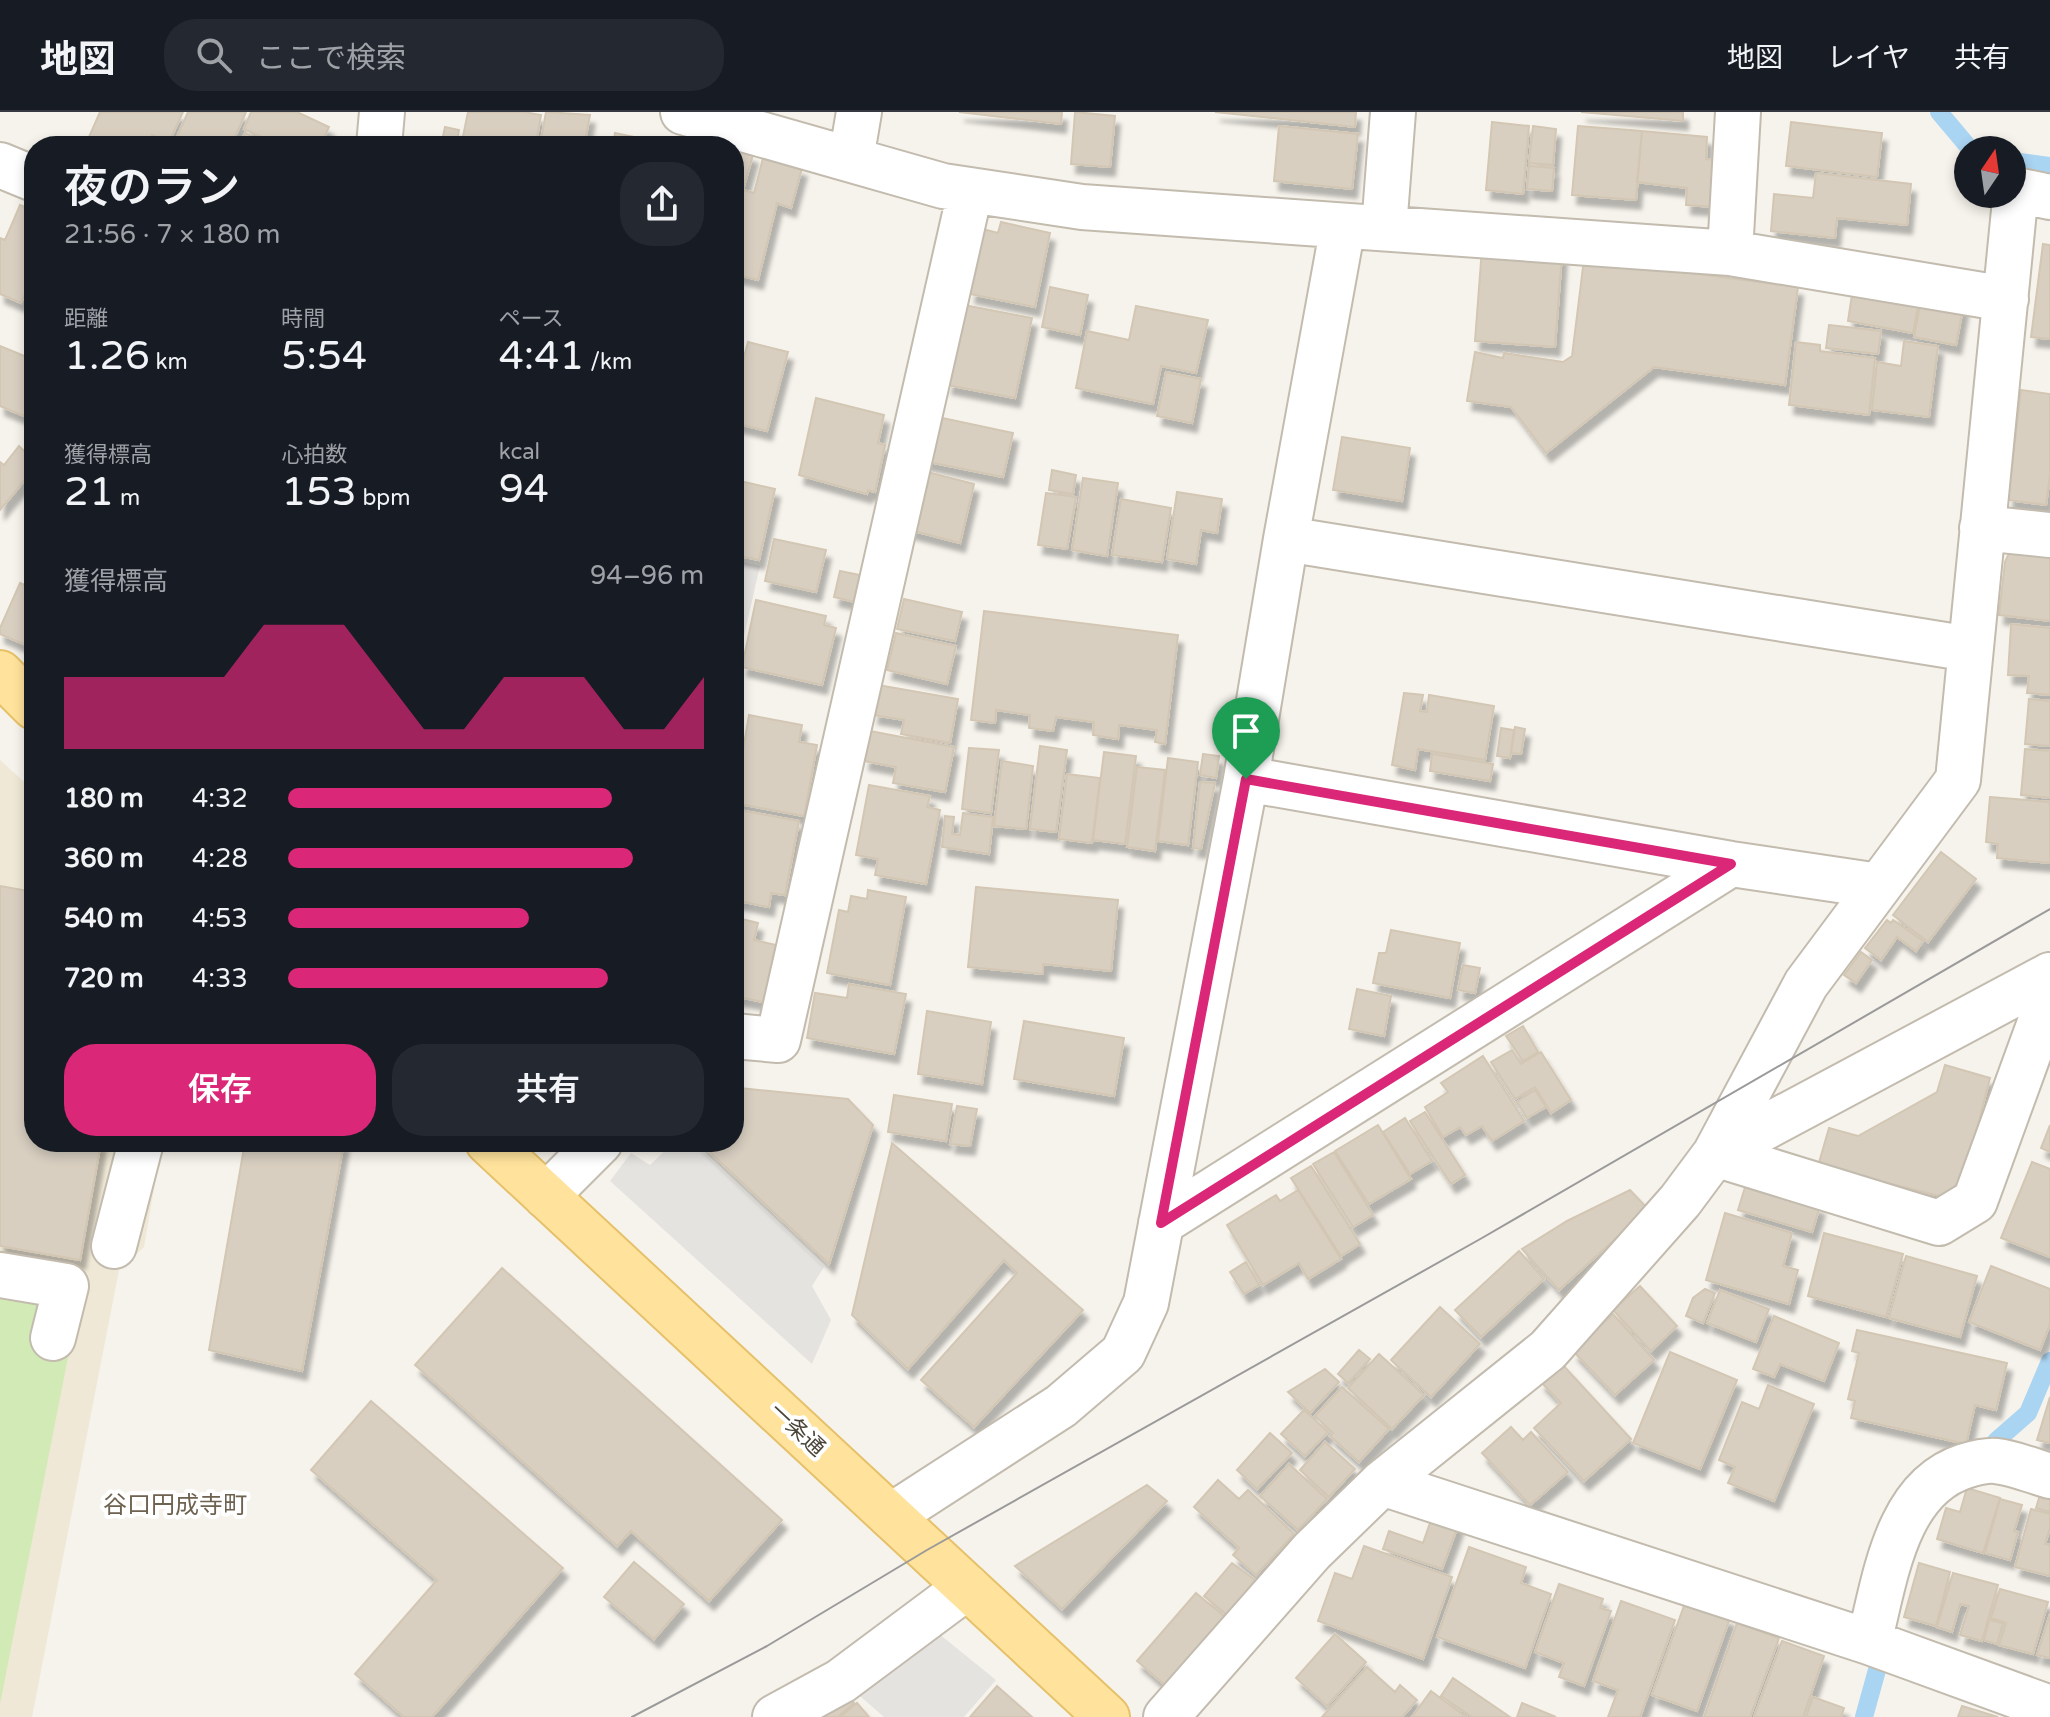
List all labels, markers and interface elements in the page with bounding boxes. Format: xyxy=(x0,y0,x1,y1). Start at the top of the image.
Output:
search box xyxy=(164,19,724,91)
icon: search xyxy=(192,33,236,77)
text: 地図 xyxy=(40,37,116,83)
text: ここで検索 xyxy=(256,40,406,77)
text: 地図 xyxy=(1727,41,1783,75)
text: レイヤ xyxy=(1827,41,1910,75)
text: 共有 xyxy=(1954,41,2010,75)
north arrow xyxy=(1954,136,2026,208)
map controls xyxy=(1954,136,2026,208)
text: 夜のラン xyxy=(64,162,240,215)
button: share xyxy=(620,162,704,246)
text: 21:56 · 7 × 180 m xyxy=(64,219,280,250)
text: 距離 xyxy=(64,306,108,332)
text: 時間 xyxy=(281,306,325,332)
text: ペース xyxy=(499,306,564,332)
text: 1.26 xyxy=(64,332,150,380)
text: 5:54 xyxy=(281,332,367,380)
text: 4:41 xyxy=(499,332,584,380)
text: km xyxy=(150,349,188,375)
text: /km xyxy=(584,349,632,375)
text: kcal xyxy=(499,439,540,465)
text: 獲得標高 xyxy=(64,442,152,468)
text: 心拍数 xyxy=(281,442,347,468)
text: 94 xyxy=(499,465,549,513)
text: 21 xyxy=(64,468,114,516)
text: 153 xyxy=(281,468,357,516)
text: m xyxy=(114,485,140,511)
text: bpm xyxy=(357,485,410,511)
text: 94–96 m xyxy=(590,560,704,591)
text: 獲得標高 xyxy=(64,566,168,597)
pin xyxy=(1212,697,1280,779)
icon: arrive xyxy=(1224,709,1268,753)
text: 180 m xyxy=(64,783,144,814)
text: 4:32 xyxy=(192,783,248,814)
text: 360 m xyxy=(64,843,144,874)
text: 4:28 xyxy=(192,843,248,874)
text: 540 m xyxy=(64,903,144,934)
text: 4:53 xyxy=(192,903,248,934)
text: 720 m xyxy=(64,963,144,994)
text: 4:33 xyxy=(192,963,248,994)
button: 保存 xyxy=(64,1044,376,1136)
button: 共有 xyxy=(392,1044,704,1136)
street label: 一条通 xyxy=(764,1398,830,1462)
district label: 谷口円成寺町 xyxy=(103,1491,247,1520)

